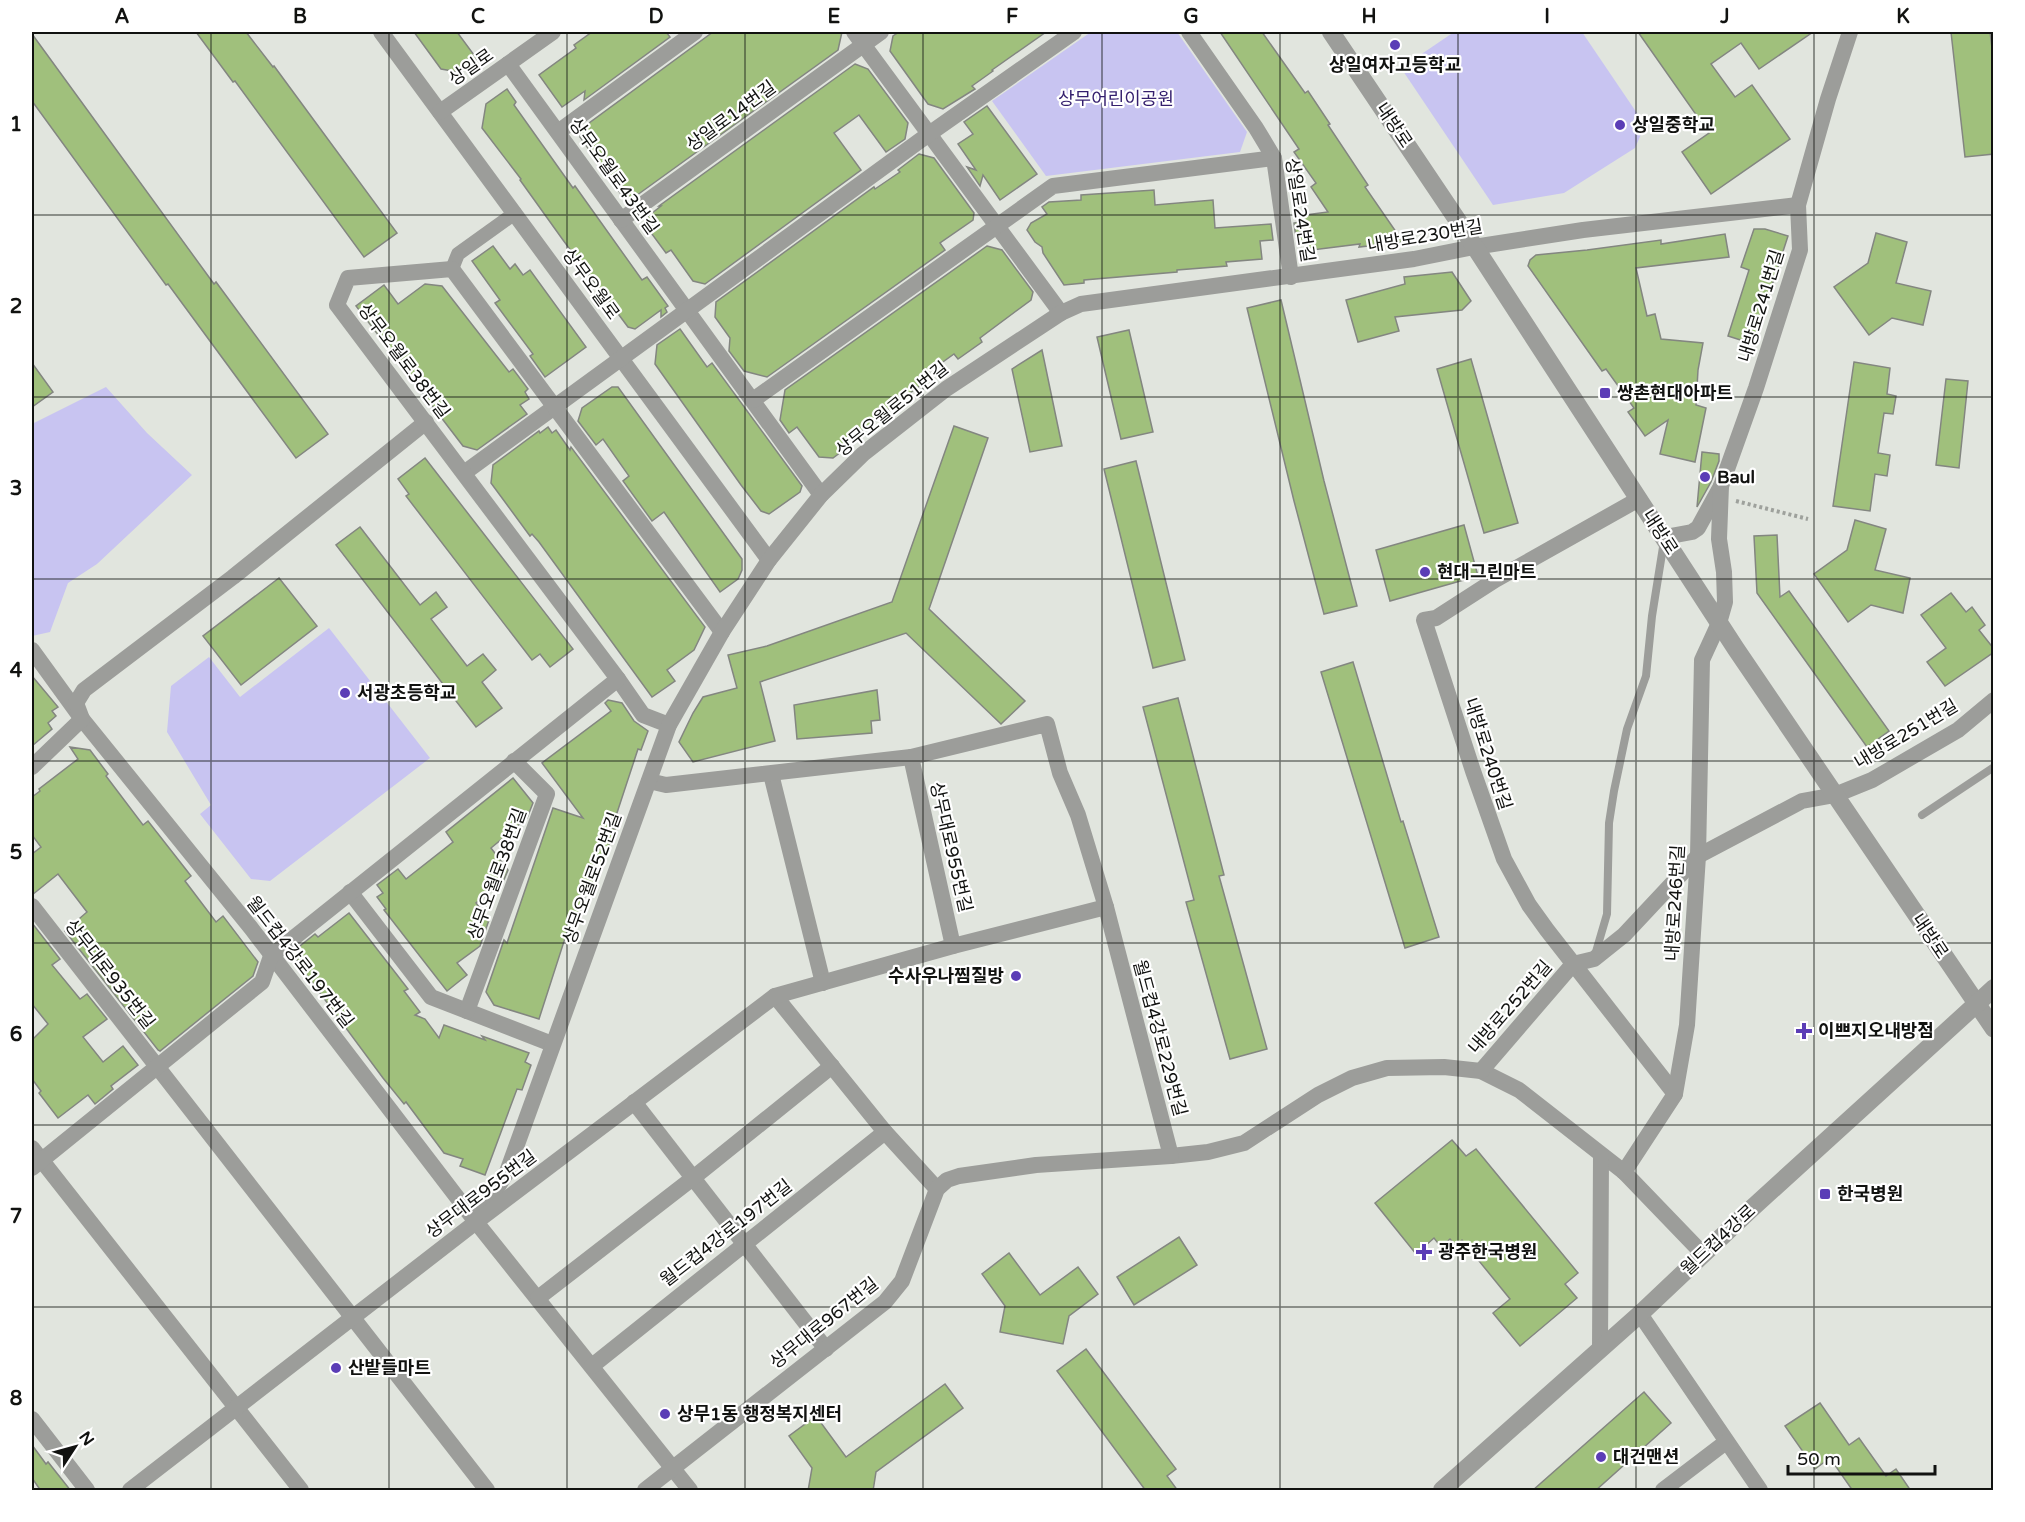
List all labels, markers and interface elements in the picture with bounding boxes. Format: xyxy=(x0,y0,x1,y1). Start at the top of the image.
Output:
text: A xyxy=(115,5,130,29)
text: B xyxy=(293,5,307,29)
text: C xyxy=(471,5,485,29)
text: D xyxy=(648,5,664,29)
text: E xyxy=(828,5,841,29)
text: F xyxy=(1006,5,1018,29)
text: G xyxy=(1183,5,1199,29)
text: H xyxy=(1361,5,1377,29)
text: I xyxy=(1544,5,1550,29)
text: J xyxy=(1719,5,1730,29)
text: K xyxy=(1896,5,1910,29)
marker: 상일여자고등학교 xyxy=(1388,38,1402,52)
street label: 상일로 xyxy=(444,44,498,90)
place label: 상일여자고등학교 xyxy=(1329,54,1461,76)
street label: 상일로14번길 xyxy=(682,76,780,156)
park label: 상무어린이공원 xyxy=(1058,88,1174,110)
street label: 내방로 xyxy=(1371,98,1417,152)
text: 1 xyxy=(10,113,22,137)
street label: 상무오월로43번길 xyxy=(564,113,664,239)
place label: 상일중학교 xyxy=(1632,114,1715,136)
marker: 상일중학교 xyxy=(1613,118,1627,132)
street label: 상일로24번길 xyxy=(1281,156,1319,264)
street label: 내방로230번길 xyxy=(1366,215,1484,257)
street label: 상무오월로 xyxy=(558,244,624,324)
street label: 내방로241번길 xyxy=(1733,247,1789,365)
text: 2 xyxy=(10,295,22,319)
street label: 상무오월로38번길 xyxy=(354,299,454,423)
street label: 상무오월로51번길 xyxy=(831,357,953,461)
place label: 쌍촌현대아파트 xyxy=(1617,382,1733,404)
marker: 쌍촌현대아파트 xyxy=(1598,386,1612,400)
place label: Baul xyxy=(1717,466,1755,488)
marker: Baul xyxy=(1698,470,1712,484)
text: 3 xyxy=(10,477,22,501)
street label: 내방로 xyxy=(1637,505,1683,559)
place label: 현대그린마트 xyxy=(1437,561,1536,583)
marker: 현대그린마트 xyxy=(1418,565,1432,579)
text: 4 xyxy=(10,659,23,683)
place label: 서광초등학교 xyxy=(357,682,456,704)
marker: 서광초등학교 xyxy=(338,686,352,700)
street label: 내방로240번길 xyxy=(1460,695,1516,813)
street label: 내방로251번길 xyxy=(1850,695,1962,773)
street label: 상무대로955번길 xyxy=(925,780,977,914)
street label: 상무오월로38번길 xyxy=(463,805,531,943)
street label: 상무오월로52번길 xyxy=(558,809,626,947)
text: 5 xyxy=(10,841,22,865)
street label: 내방로246번길 xyxy=(1661,844,1689,962)
street label: 월드컵4강로197번길 xyxy=(242,892,358,1032)
street label: 내방로 xyxy=(1907,909,1953,963)
street label: 상무대로935번길 xyxy=(60,915,160,1033)
street label: 내방로252번길 xyxy=(1463,956,1557,1058)
street label: 월드컵4강로229번길 xyxy=(1129,957,1191,1119)
place label: 수사우나찜질방 xyxy=(888,965,1004,987)
marker: 수사우나찜질방 xyxy=(1009,969,1023,983)
place label: 이쁘지오내방점 xyxy=(1818,1020,1934,1042)
marker: 이쁘지오내방점 xyxy=(1795,1022,1813,1040)
text: 6 xyxy=(10,1023,22,1047)
street label: 상무대로955번길 xyxy=(421,1145,541,1243)
street label: 월드컵4강로197번길 xyxy=(656,1175,796,1291)
place label: 한국병원 xyxy=(1837,1183,1903,1205)
marker: 한국병원 xyxy=(1818,1187,1832,1201)
street label: 월드컵4강로 xyxy=(1676,1200,1760,1280)
text: 7 xyxy=(10,1205,22,1229)
place label: 광주한국병원 xyxy=(1438,1241,1537,1263)
marker: 광주한국병원 xyxy=(1415,1243,1433,1261)
street label: 상무대로967번길 xyxy=(765,1273,883,1373)
place label: 산밭들마트 xyxy=(348,1357,431,1379)
marker: 산밭들마트 xyxy=(329,1361,343,1375)
text: 8 xyxy=(10,1387,22,1411)
place label: 상무1동 행정복지센터 xyxy=(677,1403,842,1425)
marker: 상무1동 행정복지센터 xyxy=(658,1407,672,1421)
north arrow xyxy=(45,1417,105,1477)
text: N xyxy=(74,1428,98,1450)
scale bar xyxy=(1788,1438,1935,1476)
place label: 대건맨션 xyxy=(1613,1446,1679,1468)
text: 50 m xyxy=(1797,1448,1841,1470)
marker: 대건맨션 xyxy=(1594,1450,1608,1464)

